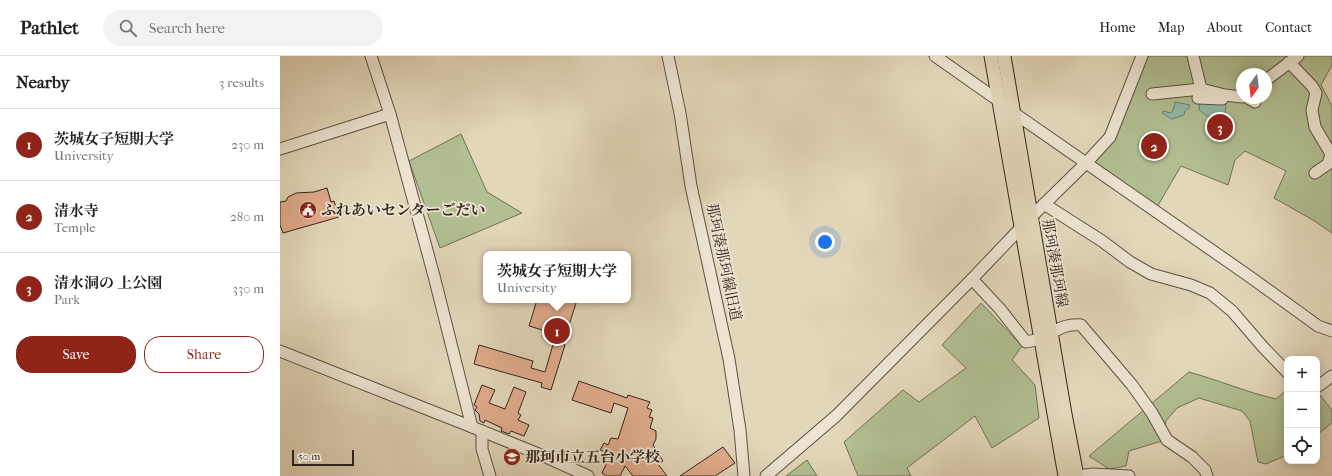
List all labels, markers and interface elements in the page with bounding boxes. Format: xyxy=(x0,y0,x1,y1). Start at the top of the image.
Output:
search box xyxy=(103,10,383,46)
text: Pathlet xyxy=(20,17,79,39)
icon: search xyxy=(117,17,139,39)
text: Search here xyxy=(149,19,225,37)
text: Home xyxy=(1099,19,1136,36)
text: Map xyxy=(1158,19,1185,36)
text: About xyxy=(1207,19,1243,36)
text: Contact xyxy=(1265,19,1312,36)
north arrow xyxy=(1236,68,1272,104)
text: Nearby xyxy=(16,72,70,92)
text: 3 results xyxy=(219,75,264,90)
pin: 3 xyxy=(1207,112,1233,142)
text: 茨城女子短期大学 xyxy=(54,130,174,148)
pin: 2 xyxy=(1141,131,1167,161)
text: 1 xyxy=(27,137,31,152)
text: 230 m xyxy=(231,137,264,152)
text: University xyxy=(54,148,114,163)
public building icon: ふれあいセンターごだい xyxy=(298,200,318,220)
place label: ふれあいセンターごだい xyxy=(321,201,485,219)
street label: 那珂湊那珂線旧道 xyxy=(703,201,745,323)
text: 清水寺 xyxy=(54,202,99,220)
text: 2 xyxy=(26,209,32,224)
text: 280 m xyxy=(230,209,264,224)
street label: 那珂湊那珂線 xyxy=(1038,217,1072,309)
text: Temple xyxy=(54,220,96,235)
your location xyxy=(815,232,835,252)
popup xyxy=(483,251,631,303)
text: 茨城女子短期大学 xyxy=(497,262,617,280)
text: 清水洞の 上公園 xyxy=(54,274,162,292)
text: University xyxy=(497,280,557,295)
text: 3 xyxy=(26,281,32,296)
text: 330 m xyxy=(233,281,264,296)
text: Park xyxy=(54,292,80,307)
pin: 1 xyxy=(544,316,570,346)
button: Save xyxy=(16,336,136,373)
button: Share xyxy=(144,336,264,373)
map controls xyxy=(1284,356,1320,464)
button: + xyxy=(1284,356,1320,392)
button: − xyxy=(1284,392,1320,428)
button: locate xyxy=(1284,428,1320,464)
school or university icon: 那珂市立五台小学校 xyxy=(502,447,522,467)
scale bar xyxy=(292,448,354,467)
place label: 那珂市立五台小学校 xyxy=(525,448,660,466)
text: 50 m xyxy=(298,450,320,463)

